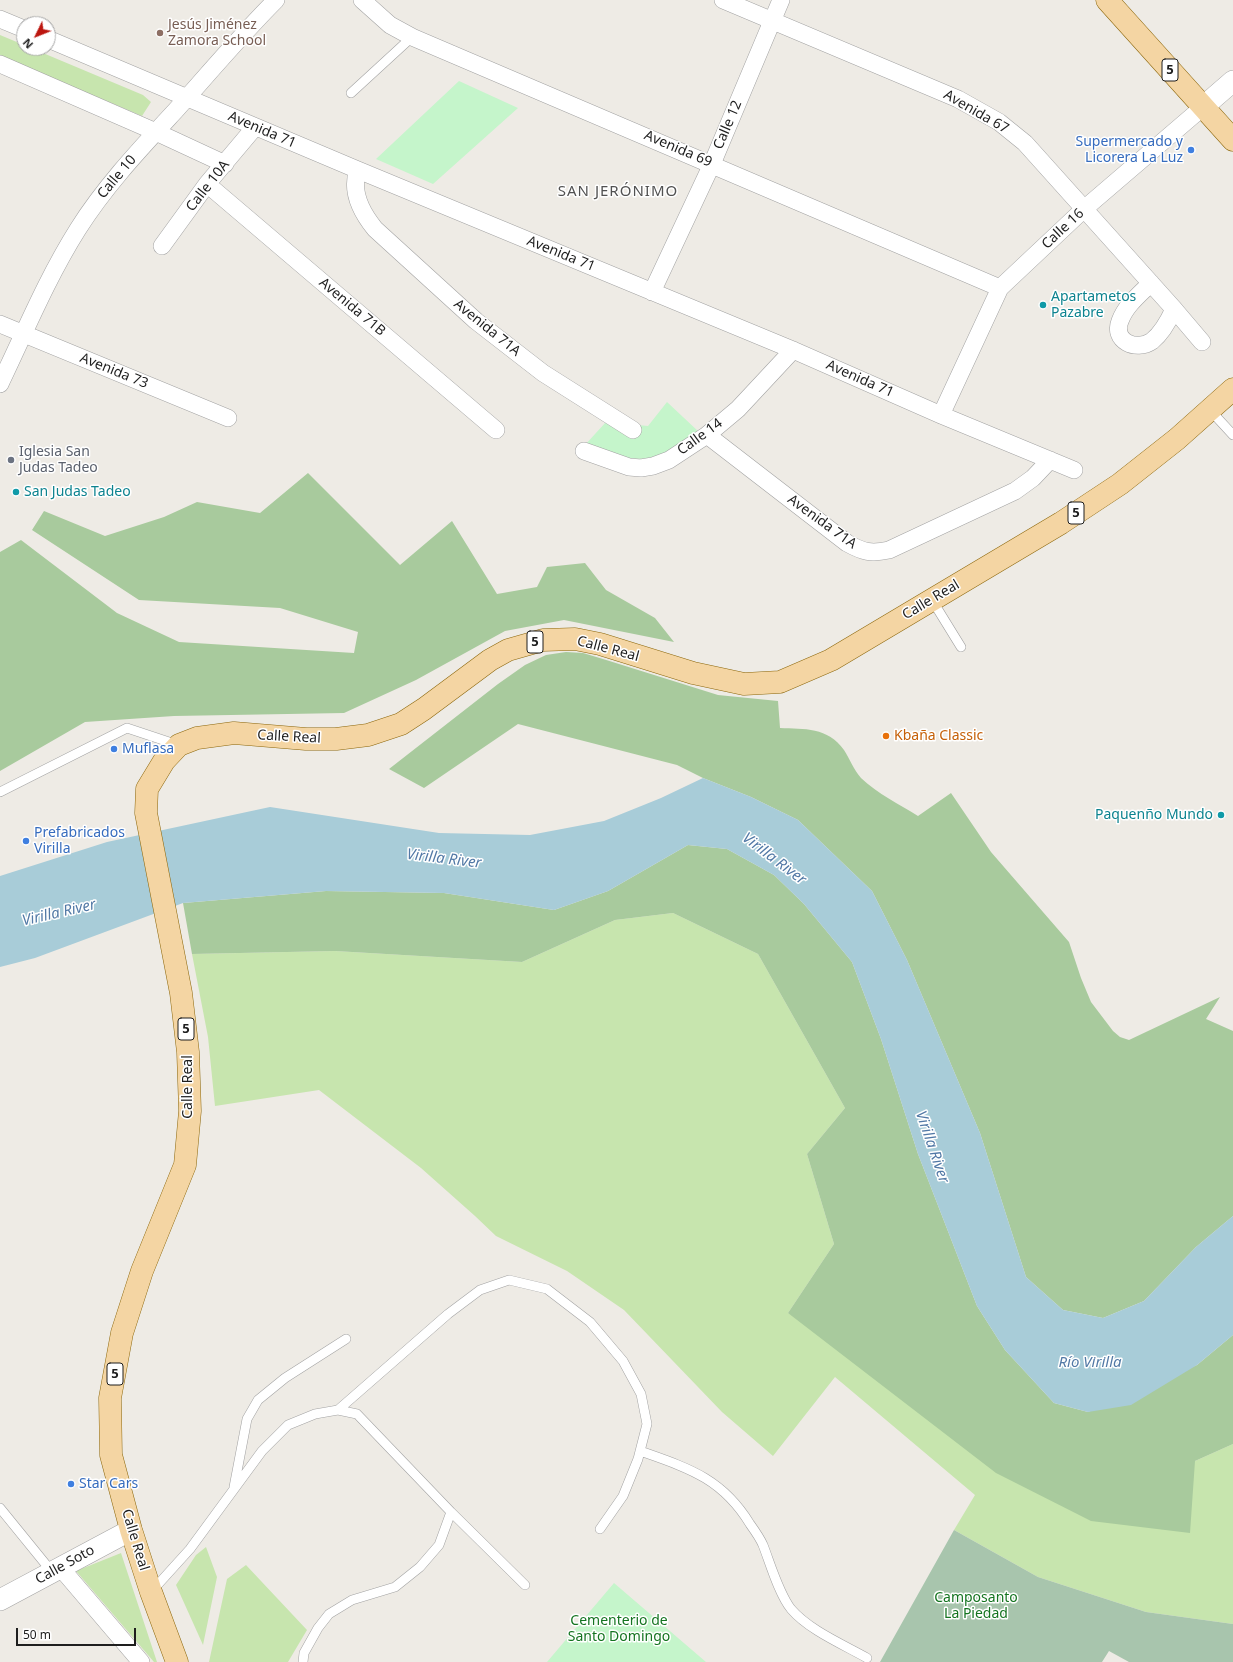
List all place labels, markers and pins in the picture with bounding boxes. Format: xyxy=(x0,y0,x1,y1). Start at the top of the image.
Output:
place label: Jesús Jiménez Zamora School xyxy=(168,17,266,50)
marker: Jesús Jiménez Zamora School xyxy=(155,28,165,38)
place label: Supermercado y Licorera La Luz xyxy=(1075,134,1183,166)
marker: Supermercado y Licorera La Luz xyxy=(1186,145,1196,155)
place label: Apartametos Pazabre xyxy=(1051,289,1136,322)
marker: Apartametos Pazabre xyxy=(1038,300,1048,310)
place label: Iglesia San Judas Tadeo xyxy=(19,444,98,476)
marker: Iglesia San Judas Tadeo xyxy=(6,455,16,465)
place label: San Judas Tadeo xyxy=(24,484,131,500)
marker: San Judas Tadeo xyxy=(11,487,21,497)
place label: Kbaña Classic xyxy=(894,728,983,744)
marker: Kbaña Classic xyxy=(881,731,891,741)
place label: Muflasa xyxy=(122,741,174,757)
marker: Muflasa xyxy=(109,744,119,754)
place label: Paquenño Mundo xyxy=(1095,807,1213,823)
marker: Paquenño Mundo xyxy=(1216,810,1226,820)
place label: Prefabricados Virilla xyxy=(34,825,125,858)
marker: Prefabricados Virilla xyxy=(21,836,31,846)
place label: Star Cars xyxy=(79,1476,138,1492)
marker: Star Cars xyxy=(66,1479,76,1489)

